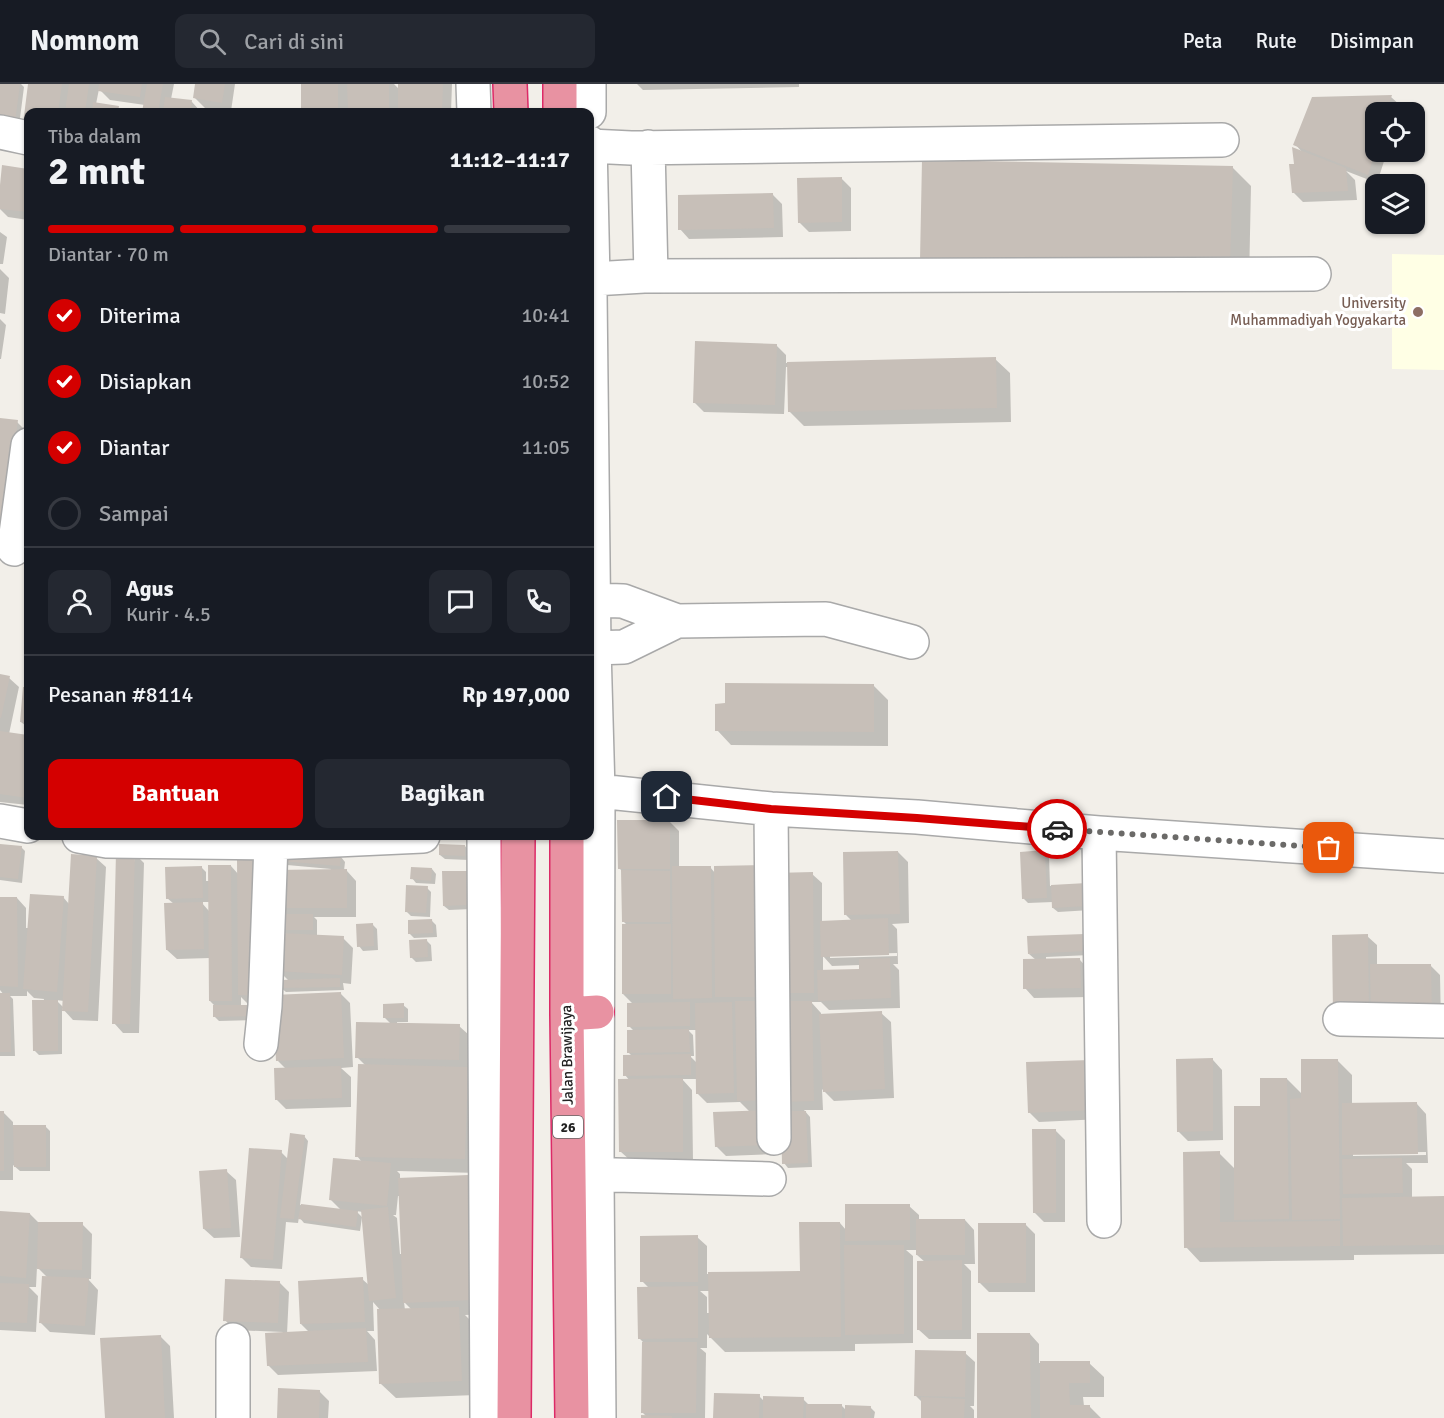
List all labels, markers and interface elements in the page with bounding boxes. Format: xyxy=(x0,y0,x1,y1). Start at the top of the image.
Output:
search box xyxy=(175,14,595,68)
text: Nomnom xyxy=(30,24,139,58)
icon: search xyxy=(196,25,229,58)
text: Cari di sini xyxy=(244,28,344,55)
text: Peta xyxy=(1183,28,1223,54)
text: Rute xyxy=(1256,28,1297,54)
text: Disimpan xyxy=(1330,28,1414,54)
map controls xyxy=(1365,102,1425,234)
button: locate xyxy=(1365,102,1425,162)
text: Tiba dalam xyxy=(48,124,141,149)
text: 11:12–11:17 xyxy=(450,146,570,173)
text: 2 mnt xyxy=(48,147,145,195)
button: layers xyxy=(1365,174,1425,234)
text: Diantar · 70 m xyxy=(48,242,169,267)
place label: University Muhammadiyah Yogyakarta xyxy=(1230,294,1406,329)
icon: check xyxy=(48,299,81,332)
text: Diterima xyxy=(99,302,181,329)
text: 10:41 xyxy=(521,303,570,328)
marker: University Muhammadiyah Yogyakarta xyxy=(1411,305,1425,319)
icon: check xyxy=(48,365,81,398)
text: Disiapkan xyxy=(99,368,192,395)
text: 10:52 xyxy=(521,369,570,394)
icon: check xyxy=(48,431,81,464)
text: Diantar xyxy=(99,434,169,461)
text: 11:05 xyxy=(521,435,570,460)
text: Sampai xyxy=(99,500,169,527)
button: person xyxy=(48,570,111,633)
button: chat xyxy=(429,570,492,633)
button: phone xyxy=(507,570,570,633)
text: Agus xyxy=(126,575,173,602)
text: Kurir · 4.5 xyxy=(126,602,211,627)
text: Pesanan #8114 xyxy=(48,681,193,708)
text: Rp 197,000 xyxy=(462,681,570,708)
button: Bantuan xyxy=(48,759,303,828)
button: Bagikan xyxy=(315,759,570,828)
pin xyxy=(641,771,692,822)
icon: home xyxy=(650,780,683,813)
courier xyxy=(1027,799,1087,859)
icon: car xyxy=(1041,813,1074,846)
pin xyxy=(1303,822,1354,873)
icon: bag xyxy=(1312,831,1345,864)
street label: Jalan Brawijaya xyxy=(557,1005,577,1105)
road number: 26 xyxy=(553,1116,583,1138)

